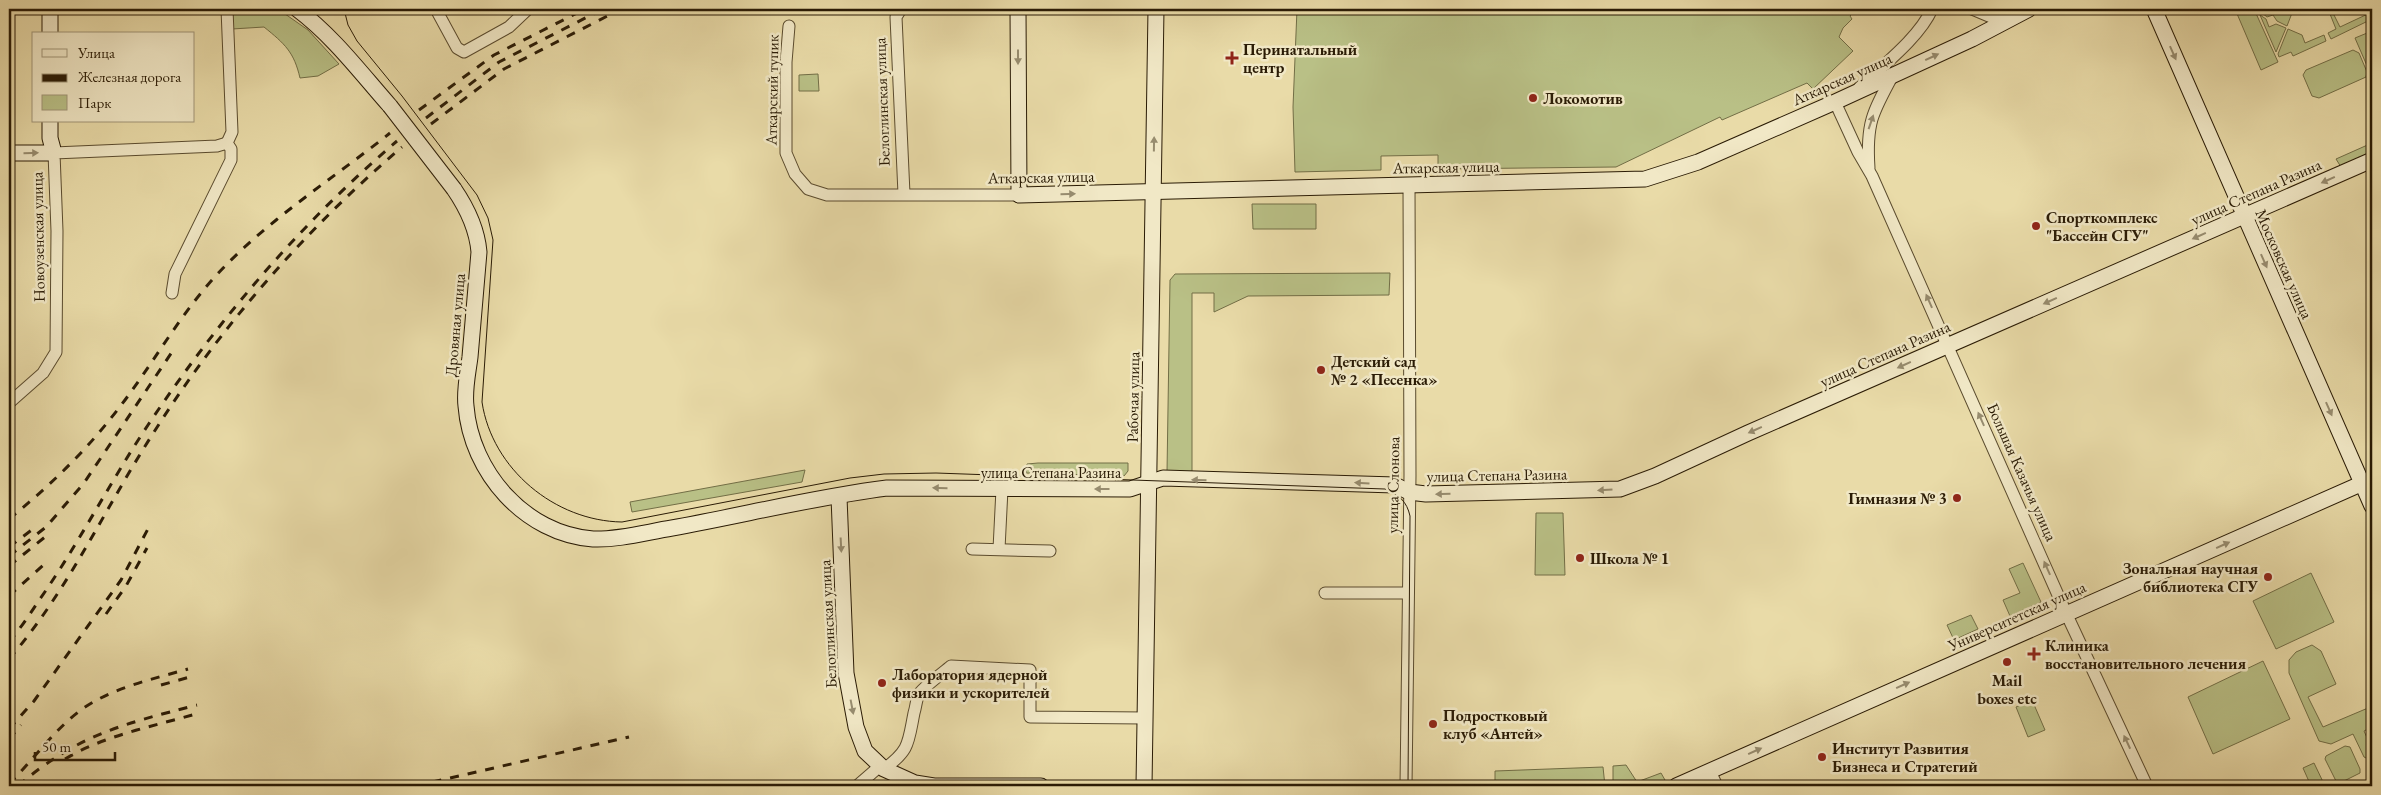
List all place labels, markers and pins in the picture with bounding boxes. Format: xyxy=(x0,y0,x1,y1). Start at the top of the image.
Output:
place label: Перинатальный центр xyxy=(1243,39,1358,78)
marker: Перинатальный центр xyxy=(1225,51,1239,65)
place label: Локомотив xyxy=(1543,88,1623,109)
marker: Локомотив xyxy=(1527,92,1539,104)
place label: Спорткомплекс "Бассейн СГУ" xyxy=(2046,207,2158,246)
marker: Спорткомплекс "Бассейн СГУ" xyxy=(2030,220,2042,232)
place label: Детский сад № 2 «Песенка» xyxy=(1331,351,1437,390)
marker: Детский сад № 2 «Песенка» xyxy=(1315,364,1327,376)
place label: Гимназия № 3 xyxy=(1848,488,1947,509)
marker: Гимназия № 3 xyxy=(1951,492,1963,504)
place label: Школа № 1 xyxy=(1590,548,1669,569)
marker: Школа № 1 xyxy=(1574,552,1586,564)
place label: Зональная научная библиотека СГУ xyxy=(2123,558,2258,597)
marker: Зональная научная библиотека СГУ xyxy=(2262,571,2274,583)
place label: Клиника восстановительного лечения xyxy=(2045,635,2246,674)
marker: Клиника восстановительного лечения xyxy=(2027,647,2041,661)
marker: Mail boxes etc xyxy=(2001,656,2013,668)
place label: Лаборатория ядерной физики и ускорителей xyxy=(892,664,1050,703)
place label: Mail boxes etc xyxy=(1977,670,2037,709)
marker: Лаборатория ядерной физики и ускорителей xyxy=(876,677,888,689)
place label: Подростковый клуб «Антей» xyxy=(1443,705,1548,744)
marker: Подростковый клуб «Антей» xyxy=(1427,718,1439,730)
place label: Институт Развития Бизнеса и Стратегий xyxy=(1832,738,1978,777)
marker: Институт Развития Бизнеса и Стратегий xyxy=(1816,751,1828,763)

